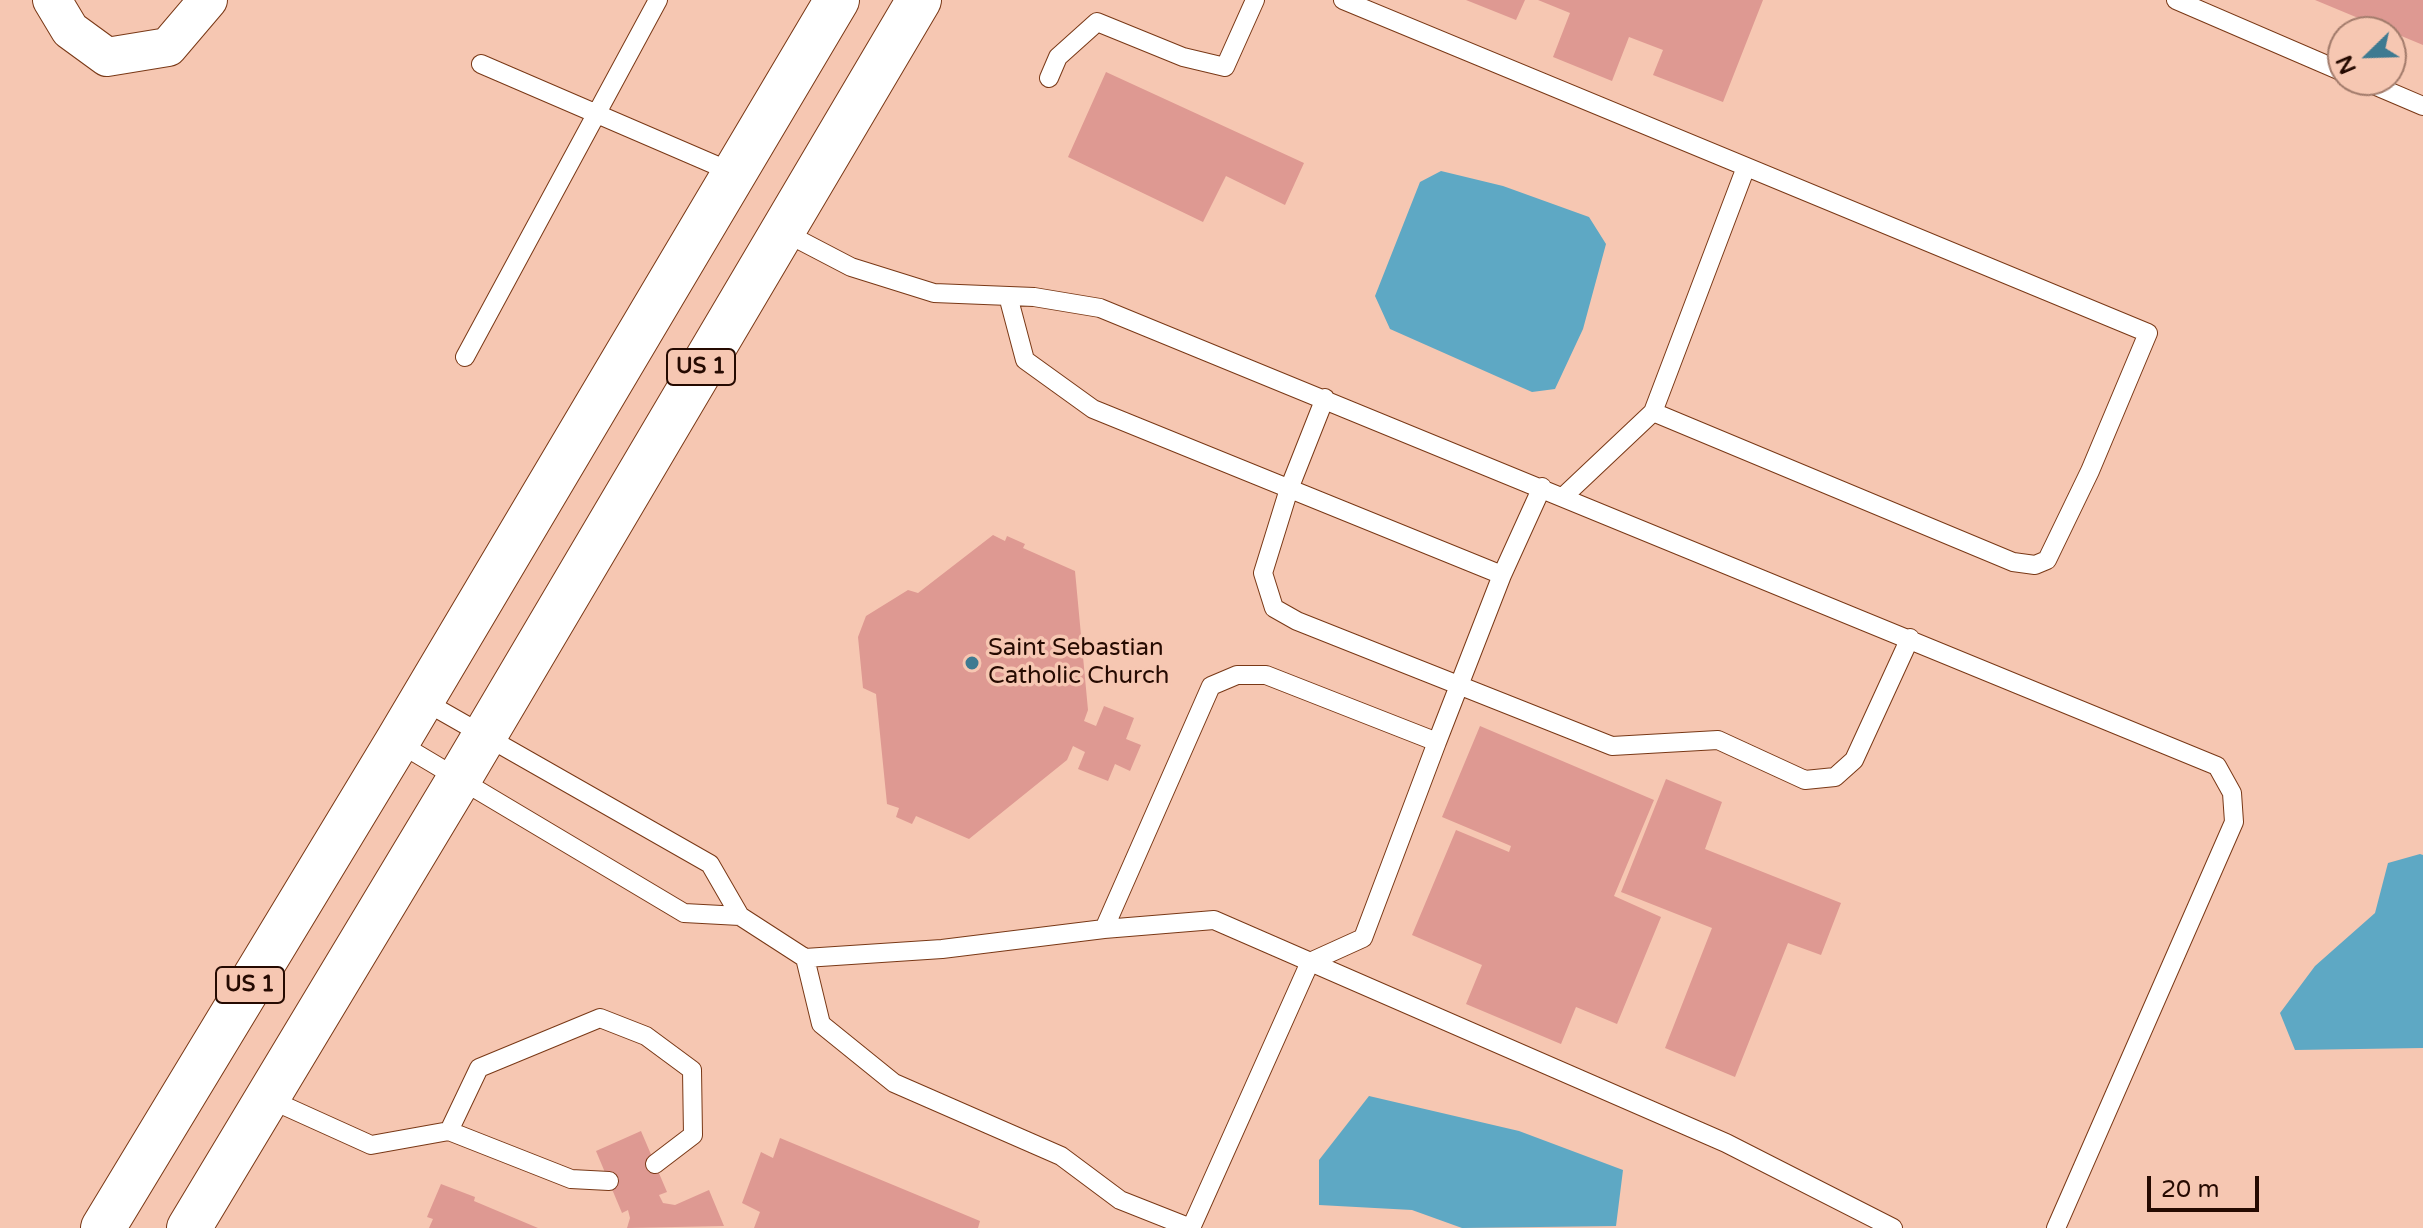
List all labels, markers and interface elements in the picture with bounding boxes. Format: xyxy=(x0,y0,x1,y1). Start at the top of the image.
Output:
north arrow xyxy=(2327,16,2407,96)
text: N xyxy=(2331,51,2362,78)
road number: US 1 xyxy=(667,349,735,385)
place label: Saint Sebastian Catholic Church xyxy=(988,635,1169,691)
marker: Saint Sebastian Catholic Church xyxy=(963,654,981,672)
road number: US 1 xyxy=(216,967,284,1003)
scale bar xyxy=(2151,1160,2263,1210)
text: 20 m xyxy=(2161,1175,2219,1204)

